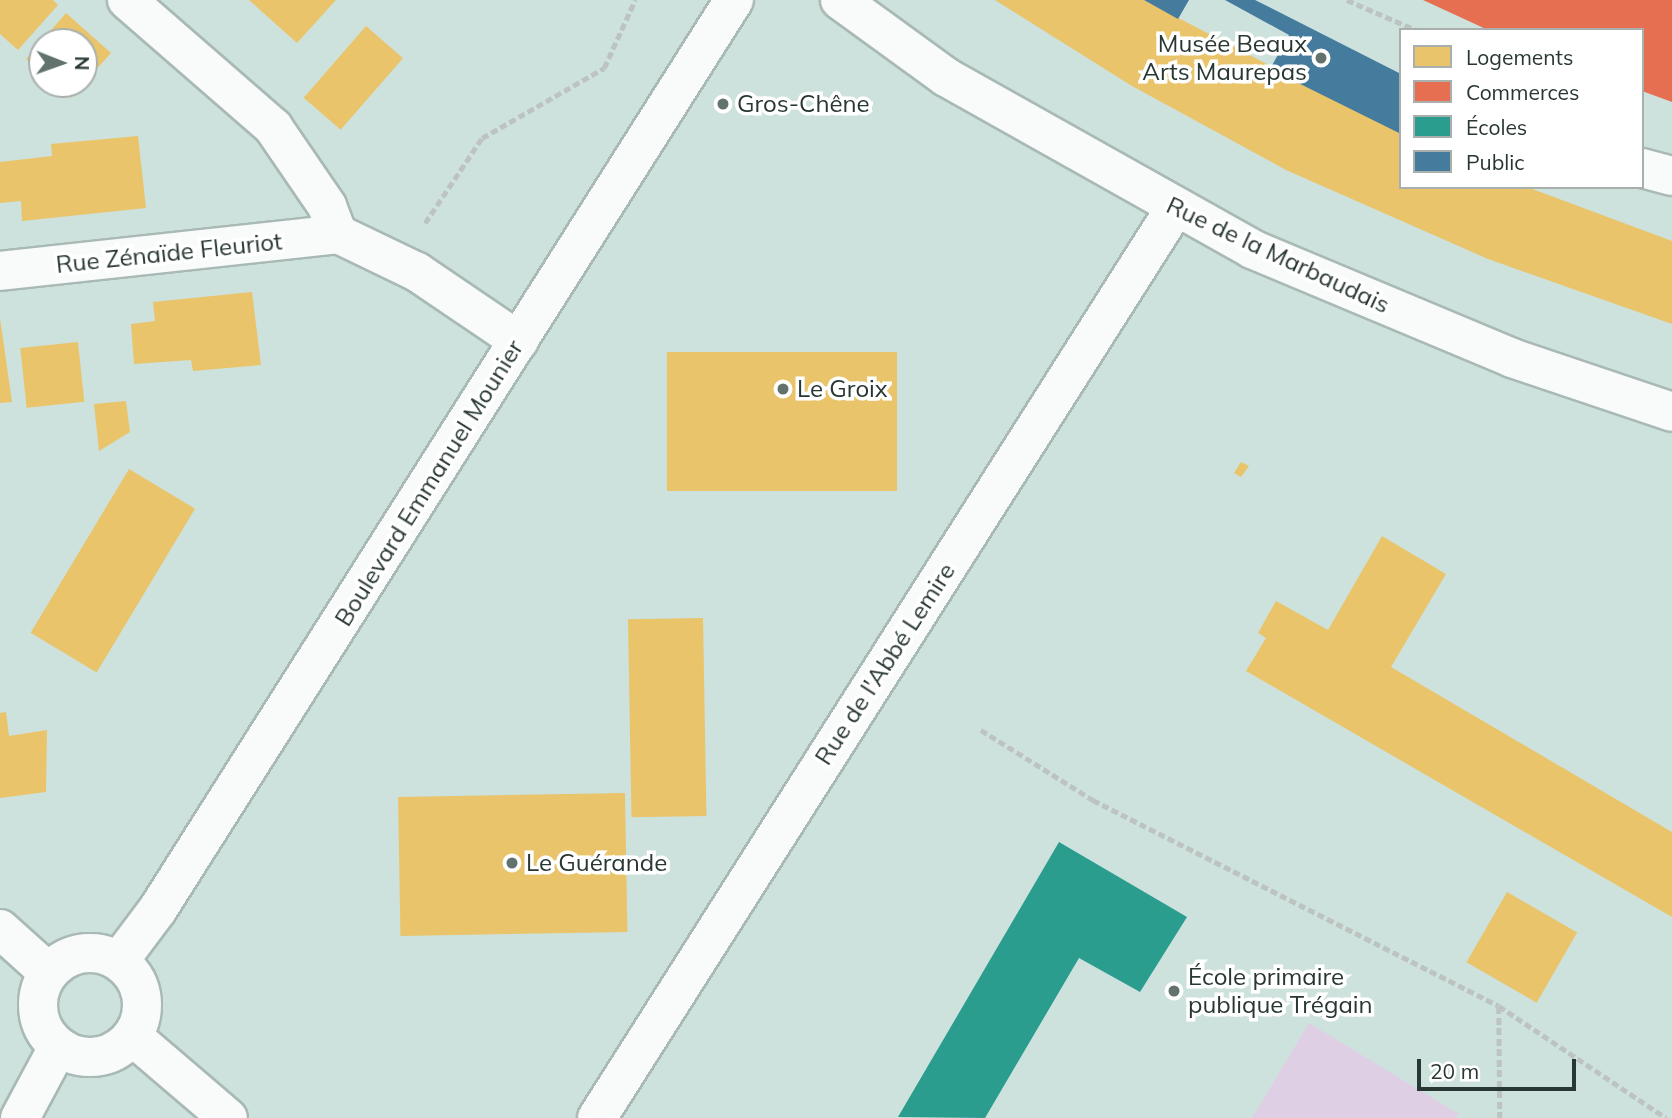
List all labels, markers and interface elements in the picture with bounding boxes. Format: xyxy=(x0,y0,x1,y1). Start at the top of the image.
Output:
north arrow xyxy=(28,28,98,98)
legend xyxy=(1399,28,1644,189)
place label: Musée Beaux Arts Maurepas xyxy=(1142,30,1307,86)
text: Logements xyxy=(1466,44,1573,70)
marker: Musée Beaux Arts Maurepas xyxy=(1313,50,1329,66)
text: N xyxy=(70,56,94,71)
text: Commerces xyxy=(1466,79,1579,105)
place label: Gros-Chêne xyxy=(737,90,870,118)
marker: Gros-Chêne xyxy=(715,96,731,112)
text: Écoles xyxy=(1466,114,1527,140)
text: Public xyxy=(1466,149,1525,175)
street label: Rue de la Marbaudais xyxy=(1162,191,1394,319)
street label: Rue Zénaïde Fleuriot xyxy=(55,227,283,279)
street label: Boulevard Emmanuel Mounier xyxy=(329,335,529,631)
place label: Le Groix xyxy=(797,375,888,403)
marker: Le Groix xyxy=(775,381,791,397)
street label: Rue de l'Abbé Lemire xyxy=(809,558,961,770)
place label: Le Guérande xyxy=(526,849,667,877)
marker: Le Guérande xyxy=(504,855,520,871)
place label: École primaire publique Trégain xyxy=(1188,963,1373,1019)
marker: École primaire publique Trégain xyxy=(1166,983,1182,999)
scale bar xyxy=(1420,1044,1579,1088)
text: 20 m xyxy=(1430,1058,1479,1084)

